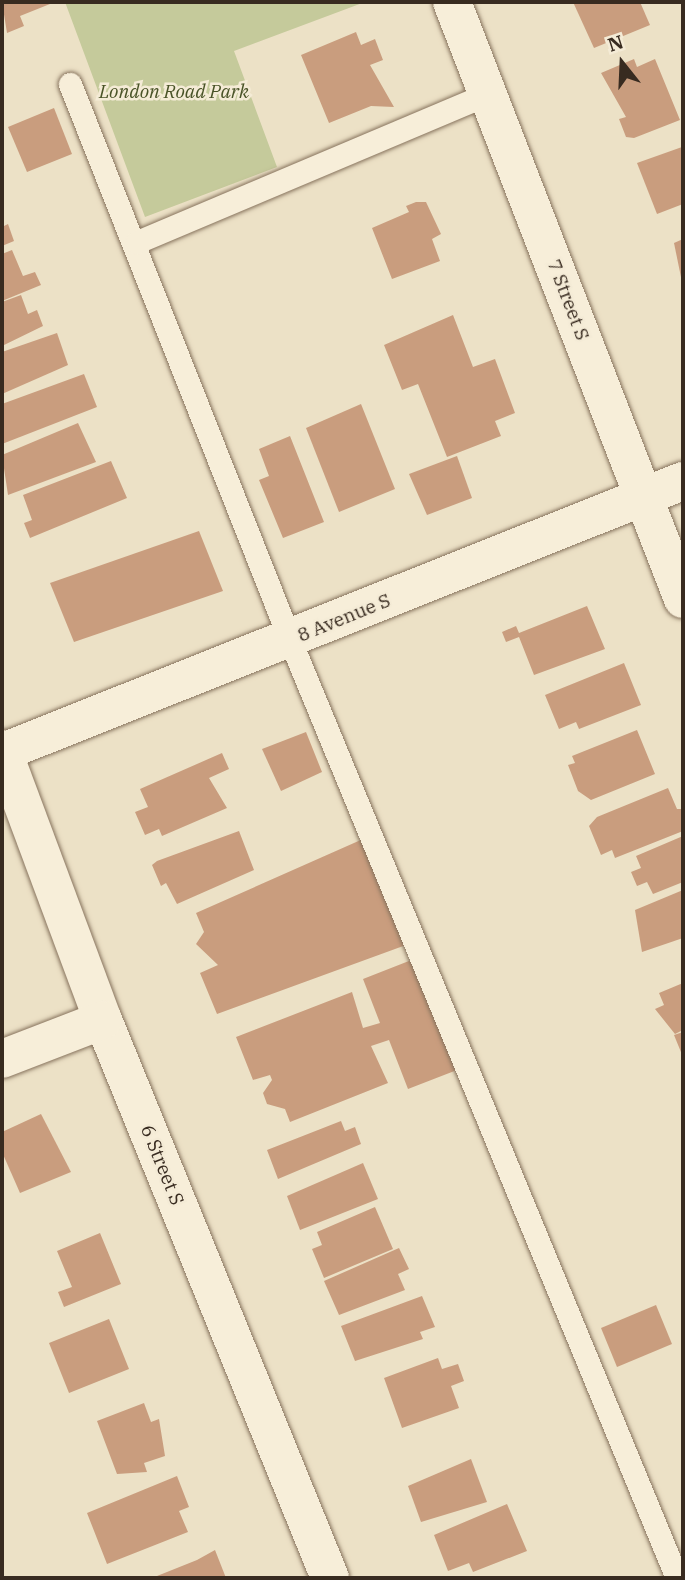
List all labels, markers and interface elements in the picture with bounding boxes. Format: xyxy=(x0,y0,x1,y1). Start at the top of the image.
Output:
north arrow xyxy=(587,28,657,98)
text: N xyxy=(605,29,626,57)
park label: London Road Park xyxy=(99,81,249,103)
street label: 7 Street S xyxy=(542,256,594,344)
street label: 8 Avenue S xyxy=(294,589,394,647)
street label: 6 Street S xyxy=(136,1121,188,1209)

